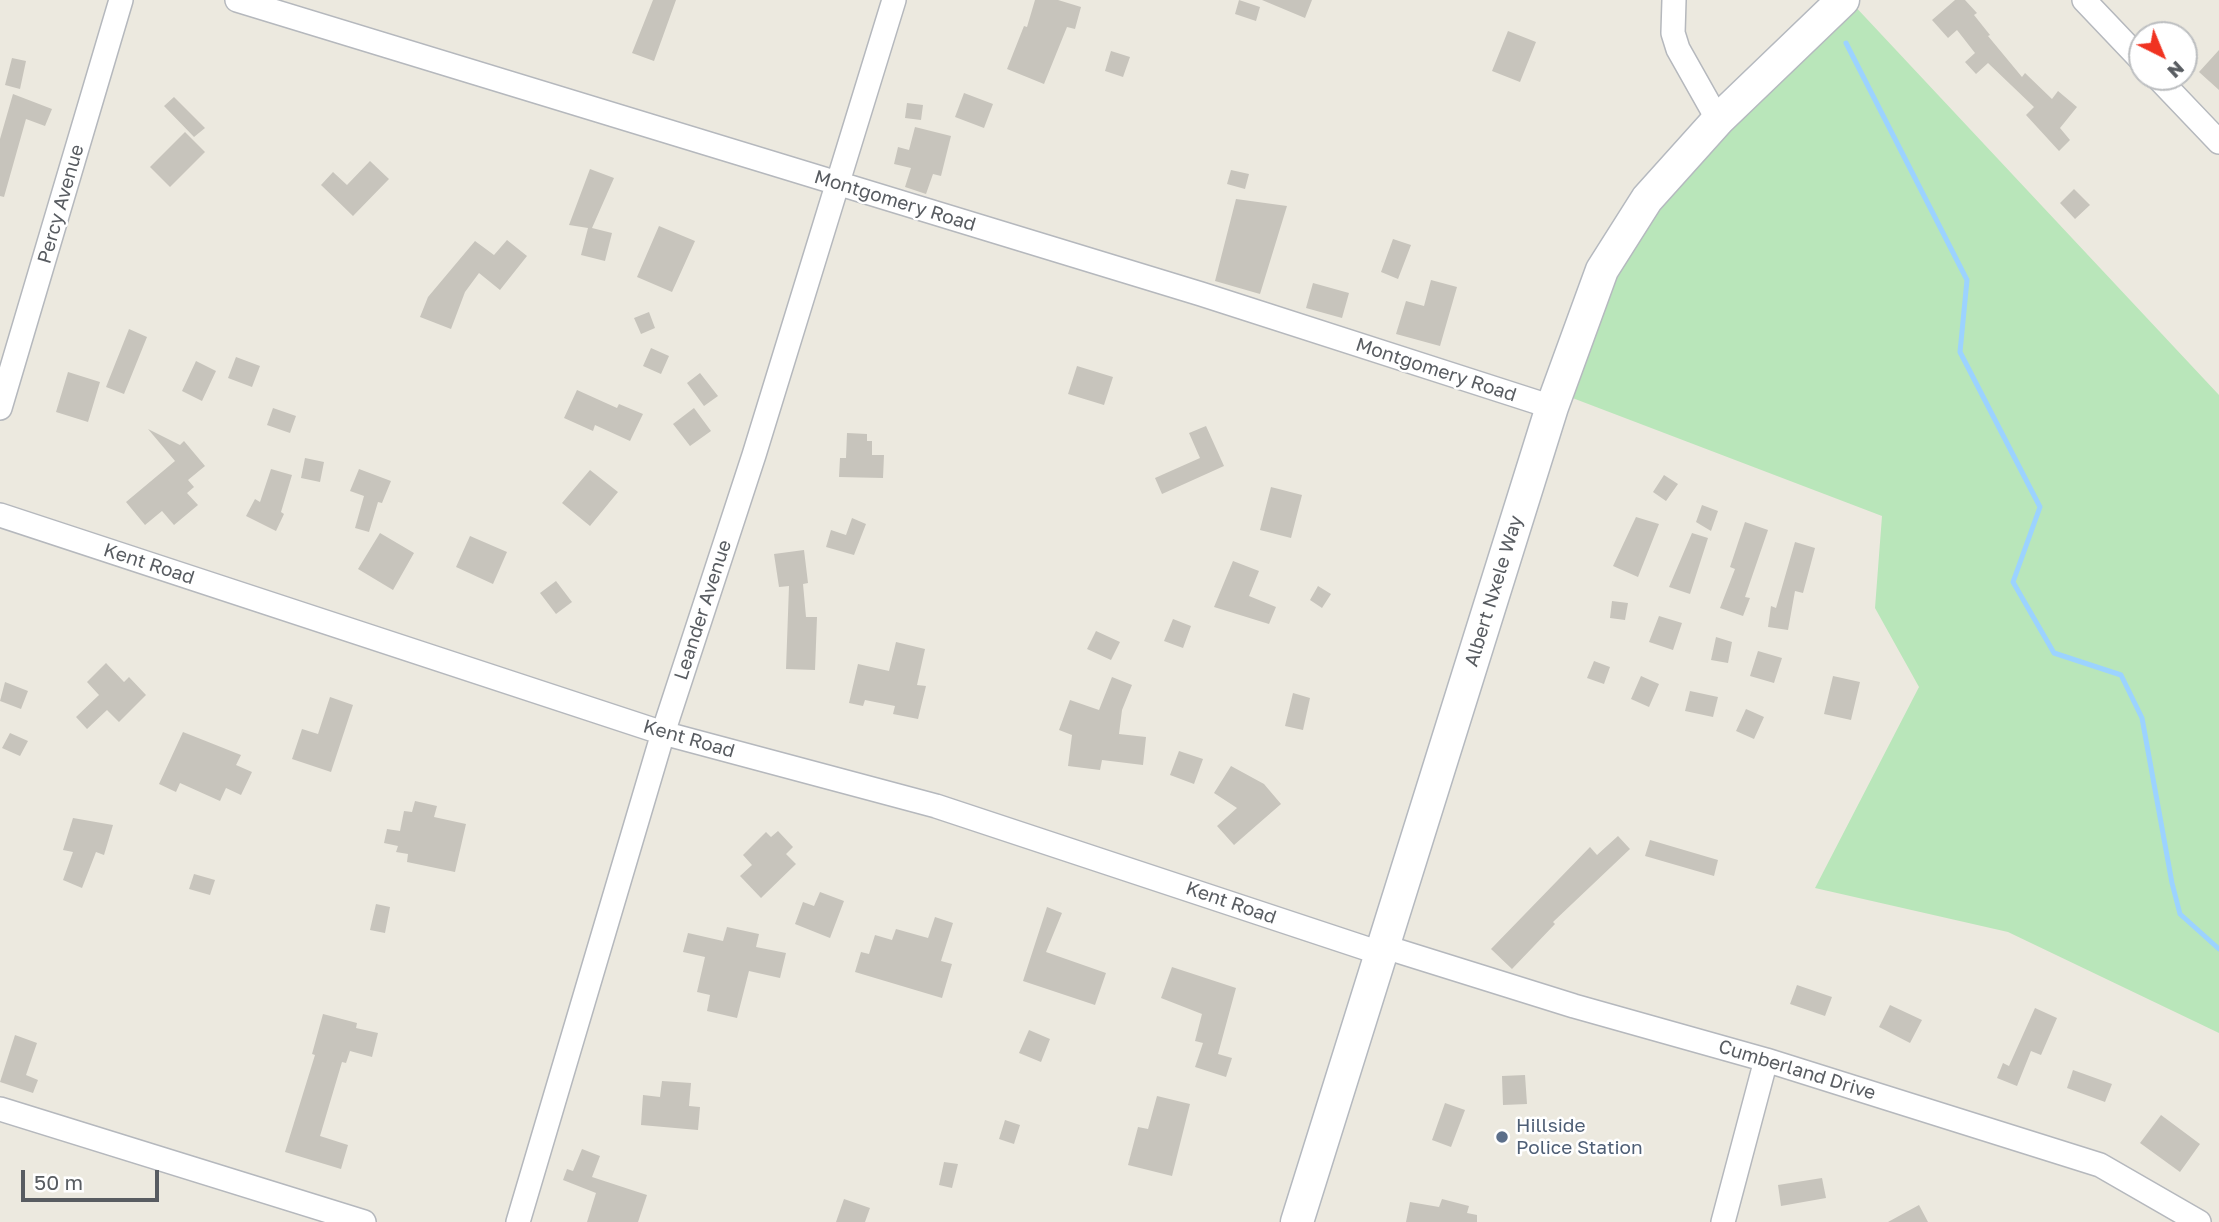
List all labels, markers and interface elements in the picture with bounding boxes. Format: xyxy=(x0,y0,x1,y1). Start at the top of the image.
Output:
north arrow xyxy=(2128,21,2198,91)
text: N xyxy=(2163,57,2189,84)
street label: Percy Avenue xyxy=(33,142,89,266)
street label: Montgomery Road xyxy=(811,166,979,236)
street label: Montgomery Road xyxy=(1353,333,1519,407)
street label: Albert Nxele Way xyxy=(1460,513,1528,669)
street label: Leander Avenue xyxy=(670,537,736,683)
street label: Kent Road xyxy=(101,539,197,589)
street label: Kent Road xyxy=(641,715,737,763)
street label: Kent Road xyxy=(1183,877,1279,929)
street label: Cumberland Drive xyxy=(1716,1035,1878,1105)
place label: Hillside Police Station xyxy=(1516,1115,1643,1159)
marker: Hillside Police Station xyxy=(1494,1129,1510,1145)
scale bar xyxy=(24,1156,163,1200)
text: 50 m xyxy=(34,1169,83,1195)

